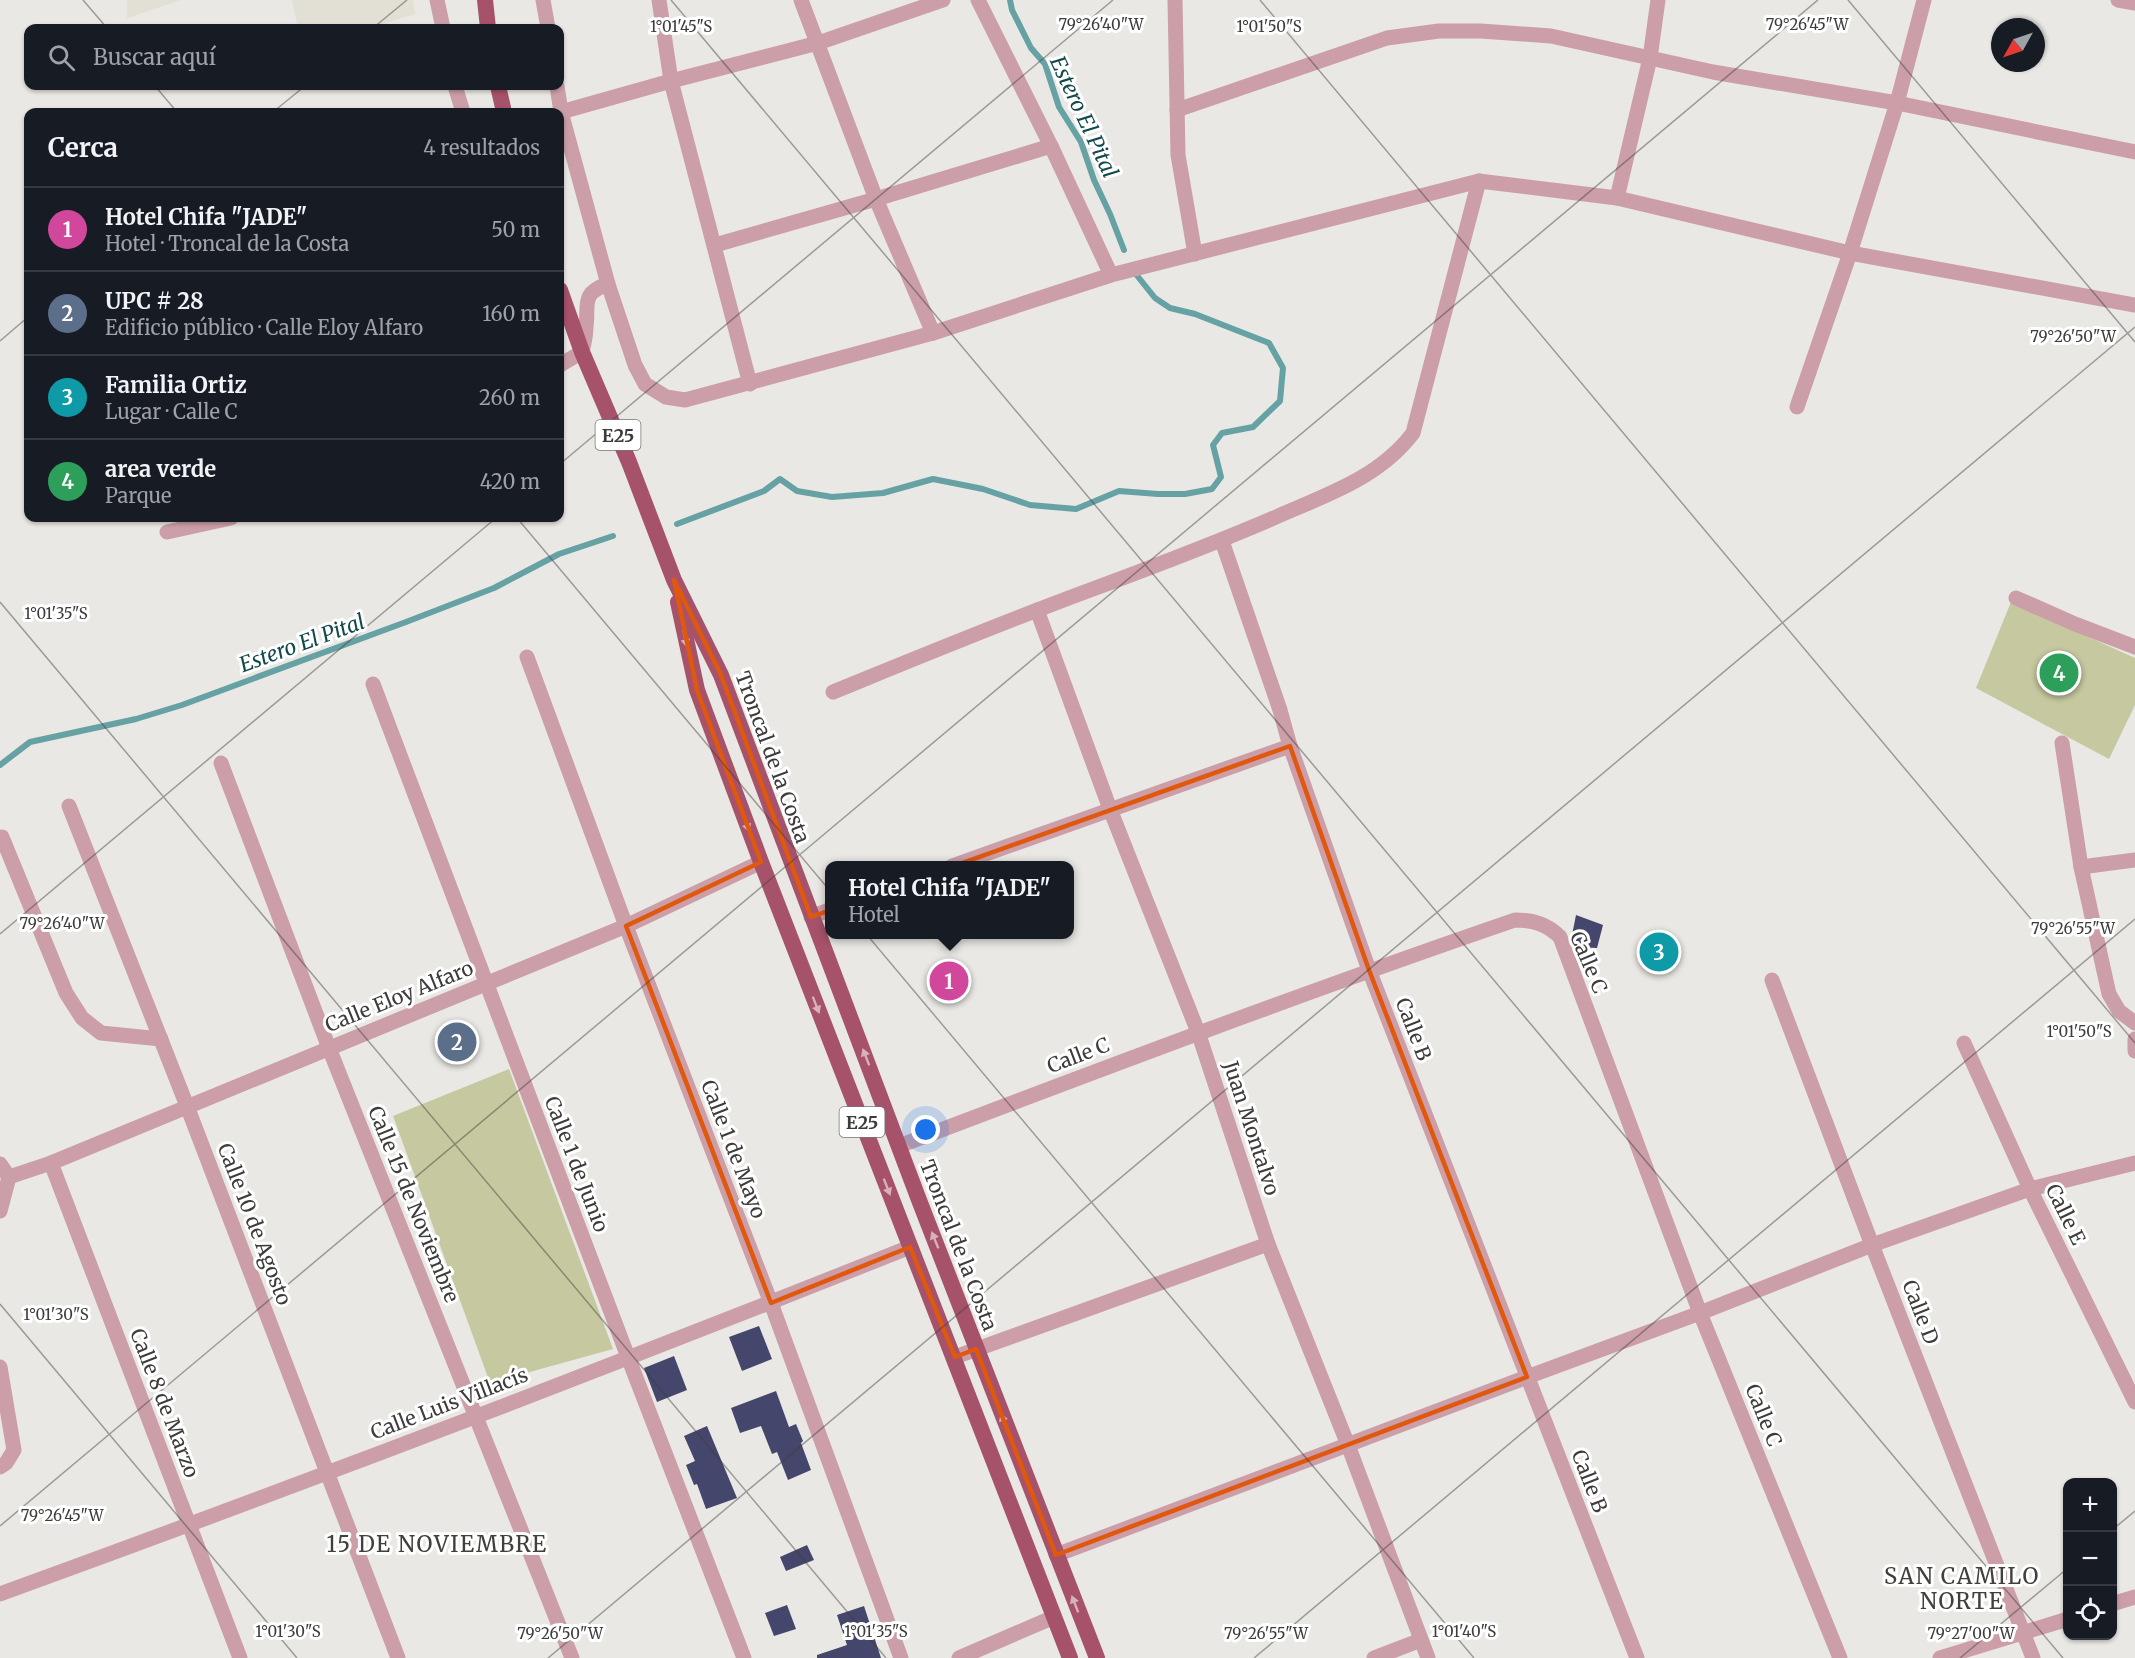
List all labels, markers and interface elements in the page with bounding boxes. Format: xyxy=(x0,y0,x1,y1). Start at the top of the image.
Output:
text: 79°26'40"W xyxy=(1058,15,1145,34)
text: 79°26'45"W xyxy=(1766,15,1849,34)
text: 1°01'45"S xyxy=(650,17,712,36)
text: 1°01'50"S xyxy=(1236,17,1302,36)
north arrow xyxy=(1991,18,2045,72)
search box xyxy=(24,24,564,90)
icon: search xyxy=(45,41,78,74)
text: Buscar aquí xyxy=(93,43,216,71)
water label: Estero El Pital xyxy=(1044,52,1124,182)
text: Cerca xyxy=(48,131,118,164)
text: 4 resultados xyxy=(423,135,540,160)
text: Hotel Chifa "JADE" xyxy=(105,203,307,231)
text: 1 xyxy=(63,217,72,242)
text: 50 m xyxy=(491,217,540,242)
text: Hotel · Troncal de la Costa xyxy=(105,231,349,256)
text: UPC # 28 xyxy=(105,287,204,315)
text: 2 xyxy=(62,301,73,326)
text: 160 m xyxy=(482,301,540,326)
text: Edificio público · Calle Eloy Alfaro xyxy=(105,315,423,340)
text: 79°26'50"W xyxy=(2030,327,2117,346)
text: Familia Ortiz xyxy=(105,371,247,399)
text: 3 xyxy=(62,385,73,410)
text: 260 m xyxy=(479,385,540,410)
text: Lugar · Calle C xyxy=(105,399,238,424)
road number: E25 xyxy=(596,420,640,450)
text: area verde xyxy=(105,455,216,483)
text: 4 xyxy=(61,469,74,494)
text: 420 m xyxy=(480,469,540,494)
text: Parque xyxy=(105,483,171,508)
text: 1°01'35"S xyxy=(24,604,88,623)
water label: Estero El Pital xyxy=(236,608,368,678)
one-way arrow xyxy=(681,629,690,648)
pin: 4 xyxy=(2040,650,2078,696)
street label: Troncal de la Costa xyxy=(730,668,816,847)
one-way arrow xyxy=(742,814,752,832)
popup xyxy=(825,861,1074,939)
text: Hotel Chifa "JADE" xyxy=(848,874,1051,902)
text: Hotel xyxy=(848,902,900,927)
text: 79°26'40"W xyxy=(19,914,106,933)
text: 79°26'55"W xyxy=(2031,919,2116,938)
street label: Calle C xyxy=(1565,927,1613,997)
pin: 3 xyxy=(1640,930,1678,974)
street label: Calle Eloy Alfaro xyxy=(321,955,477,1037)
pin: 1 xyxy=(930,958,968,1004)
street label: Calle B xyxy=(1391,994,1437,1064)
one-way arrow xyxy=(811,996,821,1014)
pin: 2 xyxy=(438,1020,476,1064)
text: 1°01'50"S xyxy=(2046,1022,2112,1041)
street label: Calle C xyxy=(1043,1032,1113,1078)
one-way arrow xyxy=(861,1048,871,1066)
street label: Juan Montalvo xyxy=(1218,1057,1286,1199)
street label: Calle 1 de Mayo xyxy=(696,1076,772,1222)
street label: Calle 1 de Junio xyxy=(540,1093,614,1236)
street label: Calle 15 de Noviembre xyxy=(363,1102,465,1306)
road number: E25 xyxy=(840,1107,884,1137)
your location xyxy=(911,1115,940,1144)
street label: Calle 10 de Agosto xyxy=(213,1140,297,1309)
street label: Troncal de la Costa xyxy=(915,1156,1003,1334)
one-way arrow xyxy=(882,1178,892,1196)
street label: Calle E xyxy=(2041,1180,2091,1249)
one-way arrow xyxy=(930,1230,940,1248)
street label: Calle D xyxy=(1897,1276,1945,1348)
text: 1°01'30"S xyxy=(23,1305,89,1324)
street label: Calle 8 de Marzo xyxy=(125,1325,205,1481)
street label: Calle Luis Villacís xyxy=(367,1362,531,1444)
street label: Calle C xyxy=(1740,1380,1788,1450)
one-way arrow xyxy=(999,1413,1009,1431)
street label: Calle B xyxy=(1567,1446,1613,1516)
map controls xyxy=(2063,1478,2117,1640)
button: + xyxy=(2063,1478,2117,1532)
text: 79°26'45"W xyxy=(21,1506,104,1525)
district label: 15 DE NOVIEMBRE xyxy=(327,1530,547,1558)
button: − xyxy=(2063,1532,2117,1586)
district label: SAN CAMILO NORTE xyxy=(1884,1562,2040,1615)
button: locate xyxy=(2063,1586,2117,1640)
one-way arrow xyxy=(1070,1594,1080,1612)
text: 1°01'30"S xyxy=(255,1622,321,1641)
text: 1°01'35"S xyxy=(844,1622,908,1641)
text: 1°01'40"S xyxy=(1432,1622,1496,1641)
text: 79°26'50"W xyxy=(517,1624,604,1643)
text: 79°26'55"W xyxy=(1224,1624,1309,1643)
text: 79°27'00"W xyxy=(1927,1624,2016,1643)

